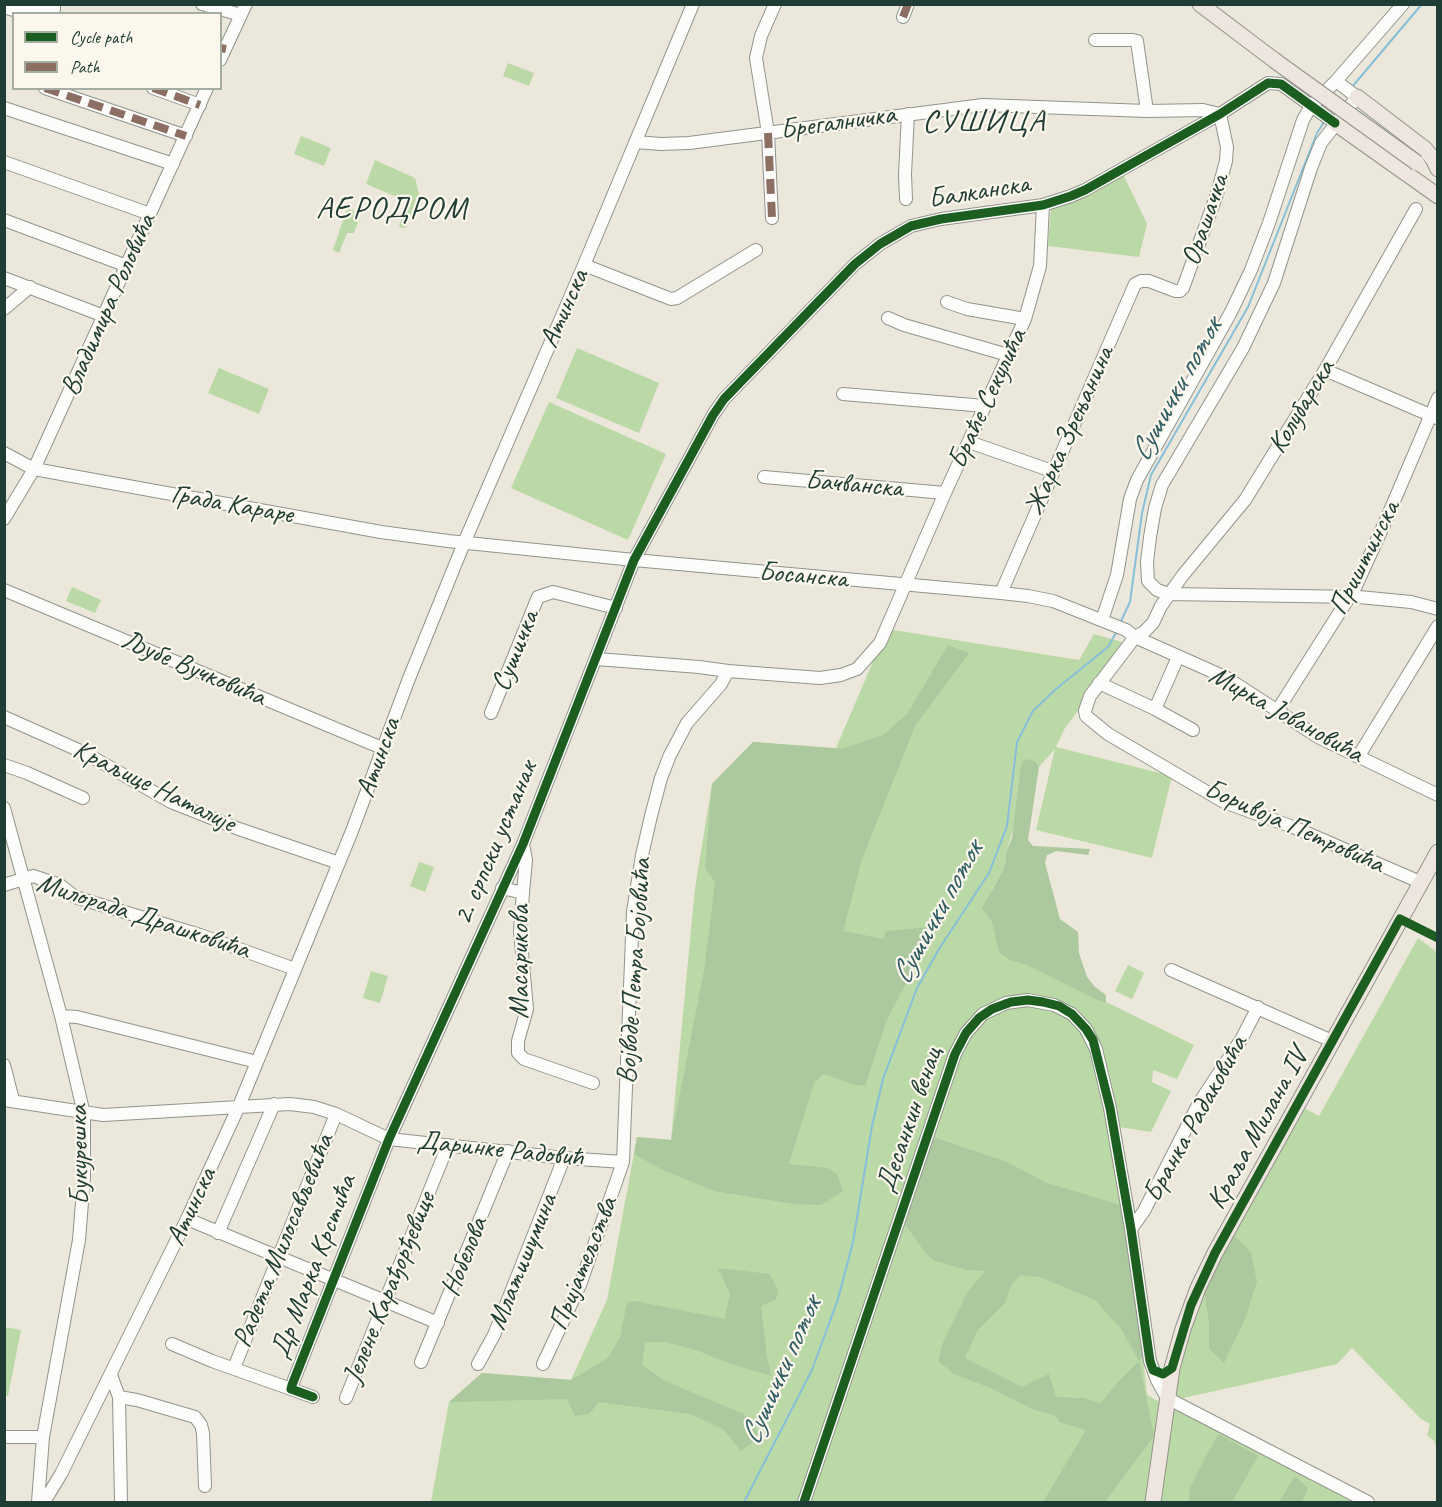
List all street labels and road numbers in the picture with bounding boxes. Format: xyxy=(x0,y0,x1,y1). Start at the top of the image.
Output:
street label: Брегалничка xyxy=(778,98,898,148)
street label: Балканска xyxy=(926,167,1032,217)
street label: Орашачка xyxy=(1175,170,1237,270)
street label: Владимира Роловића xyxy=(54,209,164,401)
street label: Атинска xyxy=(533,265,597,353)
street label: Браће Секулића xyxy=(941,324,1035,474)
street label: Жарка Зрењанина xyxy=(1018,341,1122,521)
street label: Колубарска xyxy=(1261,354,1343,460)
street label: Бачванска xyxy=(804,464,904,506)
street label: Града Караре xyxy=(168,478,296,532)
street label: Приштинска xyxy=(1322,495,1408,621)
street label: Босанска xyxy=(757,555,849,597)
street label: Сушичка xyxy=(485,606,547,696)
street label: Љубе Вучковића xyxy=(116,623,270,715)
street label: Мирка Јовановића xyxy=(1203,659,1369,771)
street label: Атинска xyxy=(349,714,409,802)
street label: Краљице Наталије xyxy=(67,733,241,841)
street label: 2. српски устанак xyxy=(446,756,546,930)
street label: Боривоја Петровића xyxy=(1199,772,1389,882)
street label: Војводе Петра Бојовића xyxy=(610,857,660,1085)
street label: Милорада Драшковића xyxy=(32,867,254,967)
street label: Масарикова xyxy=(504,905,538,1019)
street label: Бранка Радаковића xyxy=(1136,1030,1256,1208)
street label: Десанкин венац xyxy=(870,1043,950,1197)
street label: Краља Милана IV xyxy=(1200,1043,1316,1215)
street label: Букурешка xyxy=(62,1105,98,1205)
street label: Даринке Радовић xyxy=(416,1125,584,1175)
street label: Радета Милосављевића xyxy=(226,1129,342,1353)
street label: Атинска xyxy=(159,1163,225,1251)
street label: Др Марка Крстића xyxy=(264,1171,364,1363)
street label: Јелене Карађорђевице xyxy=(336,1187,444,1389)
street label: Млатишумина xyxy=(481,1189,565,1335)
street label: Пријатељства xyxy=(542,1192,626,1336)
street label: Нобелова xyxy=(434,1213,496,1301)

